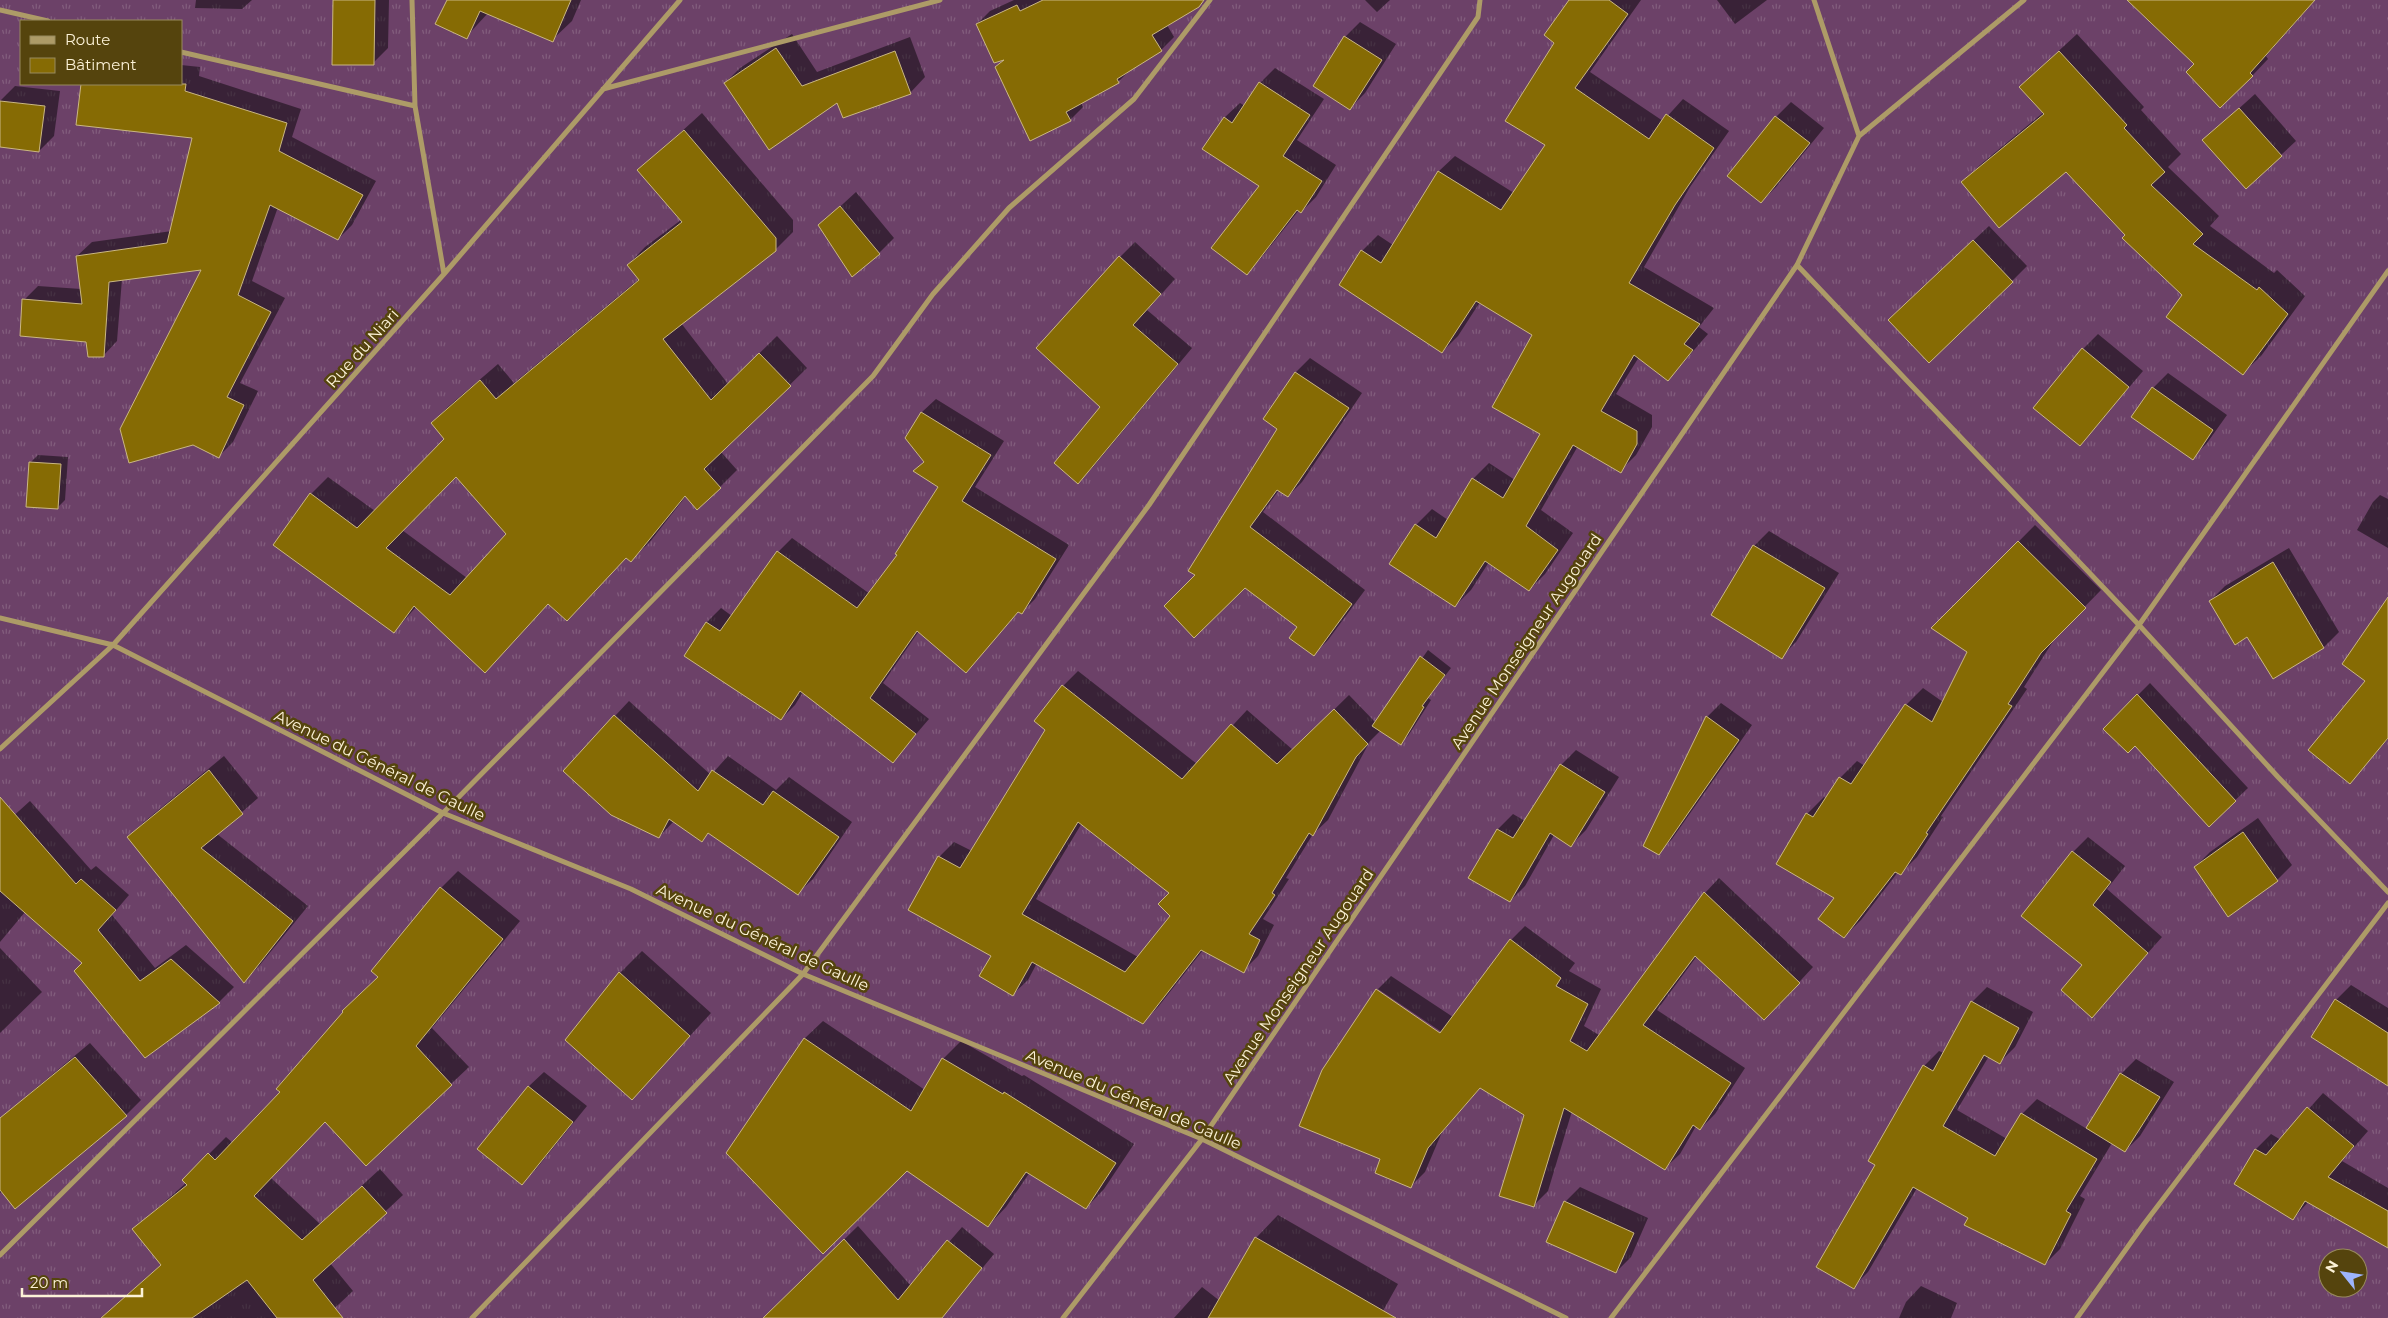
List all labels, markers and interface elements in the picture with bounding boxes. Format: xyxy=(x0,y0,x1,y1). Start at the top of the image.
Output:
legend xyxy=(20,20,182,85)
text: Route xyxy=(65,30,110,49)
text: Bâtiment xyxy=(65,55,137,74)
street label: Rue du Niari xyxy=(322,305,403,392)
street label: Avenue Monseigneur Augouard xyxy=(1447,530,1606,753)
street label: Avenue du Général de Gaulle xyxy=(271,706,488,825)
street label: Avenue Monseigneur Augouard xyxy=(1219,865,1378,1088)
street label: Avenue du Général de Gaulle xyxy=(654,880,872,995)
street label: Avenue du Général de Gaulle xyxy=(1023,1045,1244,1154)
north arrow xyxy=(2318,1248,2368,1298)
text: N xyxy=(2321,1257,2342,1276)
scale bar xyxy=(22,1266,142,1298)
text: 20 m xyxy=(30,1273,68,1292)

